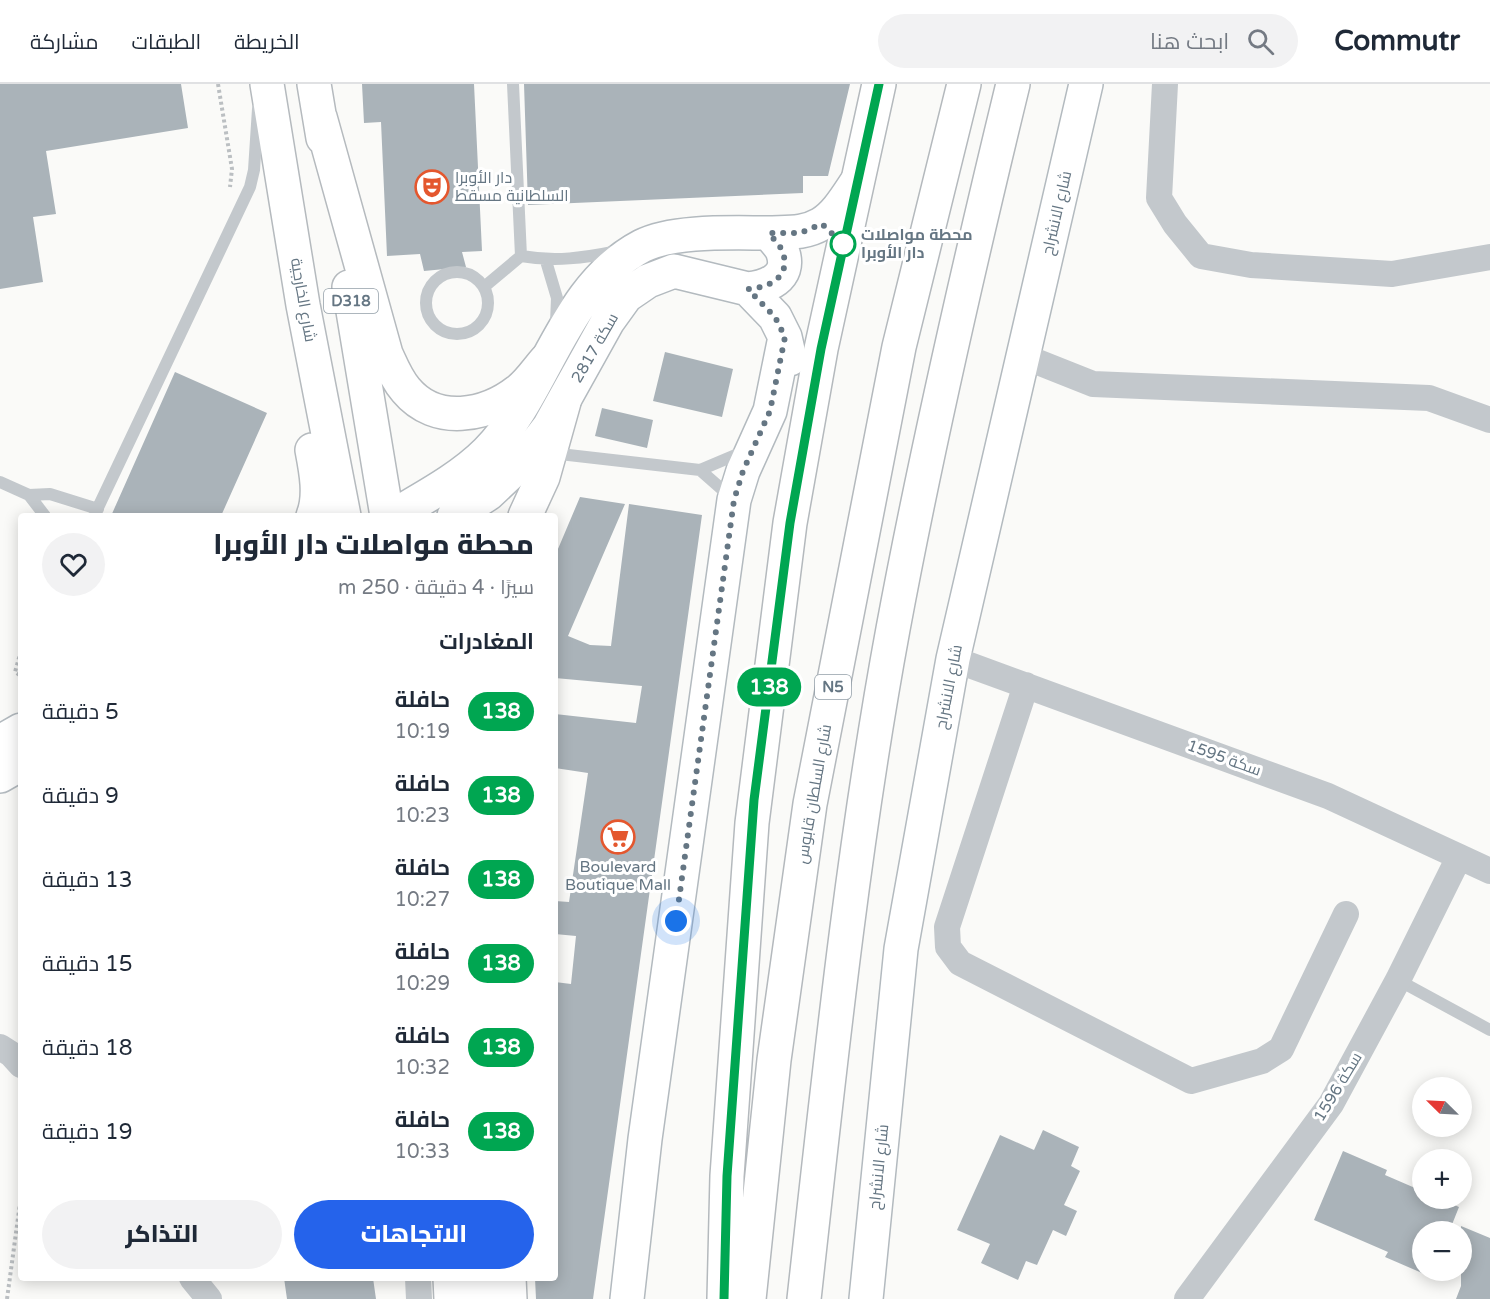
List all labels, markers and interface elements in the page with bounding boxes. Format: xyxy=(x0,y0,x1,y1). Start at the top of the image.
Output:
search box xyxy=(878,14,1298,68)
text: Commutr xyxy=(1334,24,1460,58)
icon: search xyxy=(1244,25,1277,58)
text: ابحث هنا xyxy=(1150,29,1229,55)
text: مشاركة xyxy=(30,30,99,55)
text: الطبقات xyxy=(132,30,201,55)
text: الخريطة xyxy=(234,30,300,55)
place label: دار الأوبرا السلطانية مسقط xyxy=(455,168,568,206)
theatre icon: دار الأوبرا السلطانية مسقط xyxy=(414,169,450,205)
street label: شارع الانشراح xyxy=(1038,169,1077,257)
place label: محطة مواصلات دار الأوبرا xyxy=(861,225,972,263)
marker: محطة مواصلات دار الأوبرا xyxy=(830,231,856,257)
street label: شارع الخارجية xyxy=(285,256,320,344)
road number: D318 xyxy=(324,289,378,313)
street label: سكة 2817 xyxy=(567,309,623,387)
text: محطة مواصلات دار الأوبرا xyxy=(213,528,534,562)
button: heart xyxy=(42,533,105,596)
text: سيرًا · 4 دقيقة · 250 m xyxy=(338,576,534,600)
text: المغادرات xyxy=(439,629,534,655)
street label: شارع الانشراح xyxy=(931,643,968,731)
line badge: 138 xyxy=(734,668,804,706)
text: 138 xyxy=(749,675,789,700)
road number: N5 xyxy=(815,675,851,699)
text: حافلة xyxy=(395,687,450,713)
text: 5 دقيقة xyxy=(42,699,119,725)
text: 138 xyxy=(481,699,521,724)
text: 10:19 xyxy=(395,720,450,744)
street label: شارع السلطان قابوس xyxy=(792,723,837,866)
street label: سكة 1595 xyxy=(1184,735,1264,781)
text: حافلة xyxy=(395,771,450,797)
text: 9 دقيقة xyxy=(42,783,119,809)
text: 138 xyxy=(481,783,521,808)
text: 10:23 xyxy=(395,804,450,828)
supermarket icon: Boulevard Boutique Mall xyxy=(600,819,636,855)
text: حافلة xyxy=(395,855,450,881)
place label: Boulevard Boutique Mall xyxy=(565,857,671,895)
text: 13 دقيقة xyxy=(42,867,133,893)
text: 138 xyxy=(481,867,521,892)
text: 10:27 xyxy=(395,888,450,912)
your location xyxy=(661,906,691,936)
text: حافلة xyxy=(395,939,450,965)
text: 15 دقيقة xyxy=(42,951,133,977)
text: 138 xyxy=(481,951,521,976)
text: 10:29 xyxy=(395,972,450,996)
text: حافلة xyxy=(395,1023,450,1049)
text: 18 دقيقة xyxy=(42,1035,133,1061)
text: 138 xyxy=(481,1035,521,1060)
street label: سكة 1596 xyxy=(1310,1049,1366,1125)
text: 10:32 xyxy=(395,1056,450,1080)
north arrow xyxy=(1412,1077,1472,1137)
map controls xyxy=(1412,1077,1472,1281)
text: حافلة xyxy=(395,1107,450,1133)
text: 19 دقيقة xyxy=(42,1119,133,1145)
text: 138 xyxy=(481,1119,521,1144)
street label: شارع الانشراح xyxy=(865,1123,894,1211)
text: 10:33 xyxy=(395,1140,450,1164)
button: + xyxy=(1412,1149,1472,1209)
button: التذاكر xyxy=(42,1200,282,1269)
button: الاتجاهات xyxy=(294,1200,534,1269)
button: − xyxy=(1412,1221,1472,1281)

